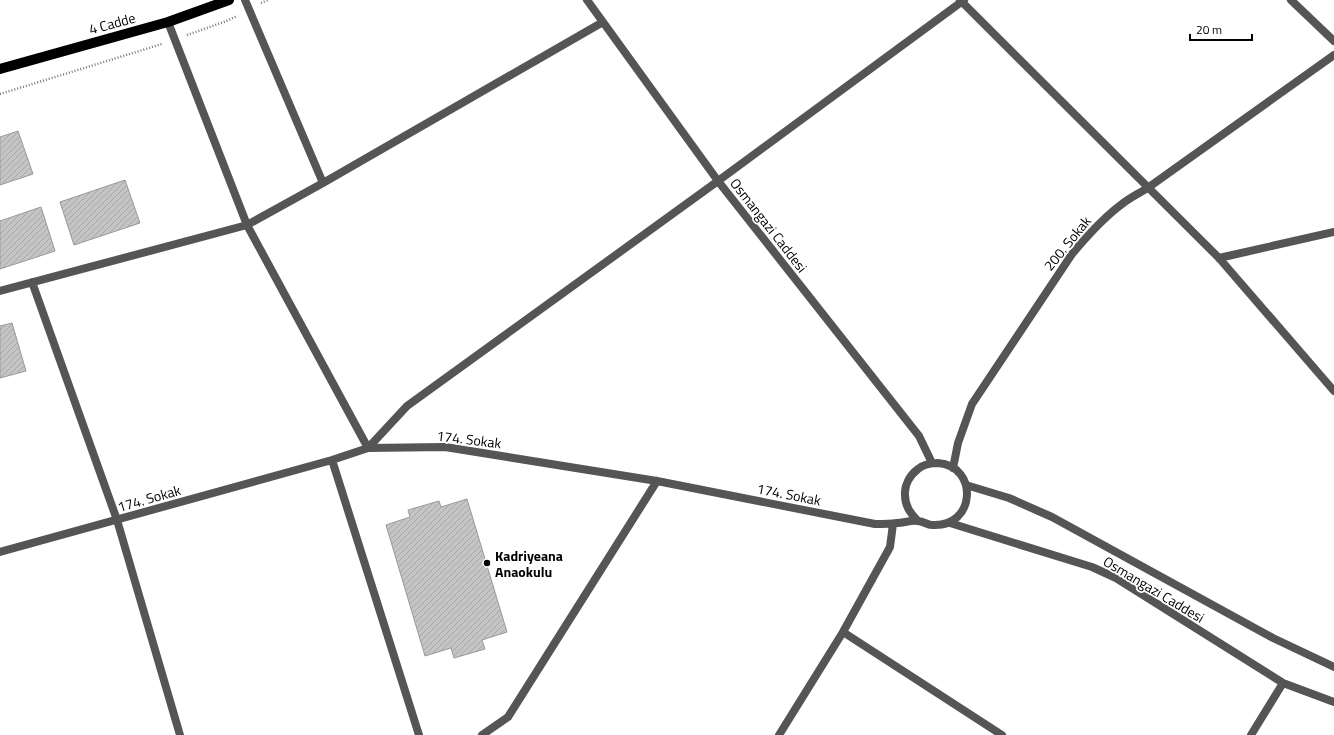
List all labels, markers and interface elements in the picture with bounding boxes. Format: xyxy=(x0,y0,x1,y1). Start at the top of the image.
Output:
street label: 4 Cadde xyxy=(86,7,138,39)
scale bar xyxy=(1190,16,1252,42)
text: 20 m xyxy=(1196,20,1222,39)
street label: Osmangazi Caddesi xyxy=(725,173,813,277)
street label: 200. Sokak xyxy=(1038,211,1096,275)
street label: 174. Sokak xyxy=(435,425,503,453)
street label: 174. Sokak xyxy=(755,477,823,511)
street label: 174. Sokak xyxy=(115,479,183,517)
place label: Kadriyeana Anaokulu xyxy=(495,545,563,582)
street label: Osmangazi Caddesi xyxy=(1099,550,1209,628)
marker: Kadriyeana Anaokulu xyxy=(482,558,492,568)

